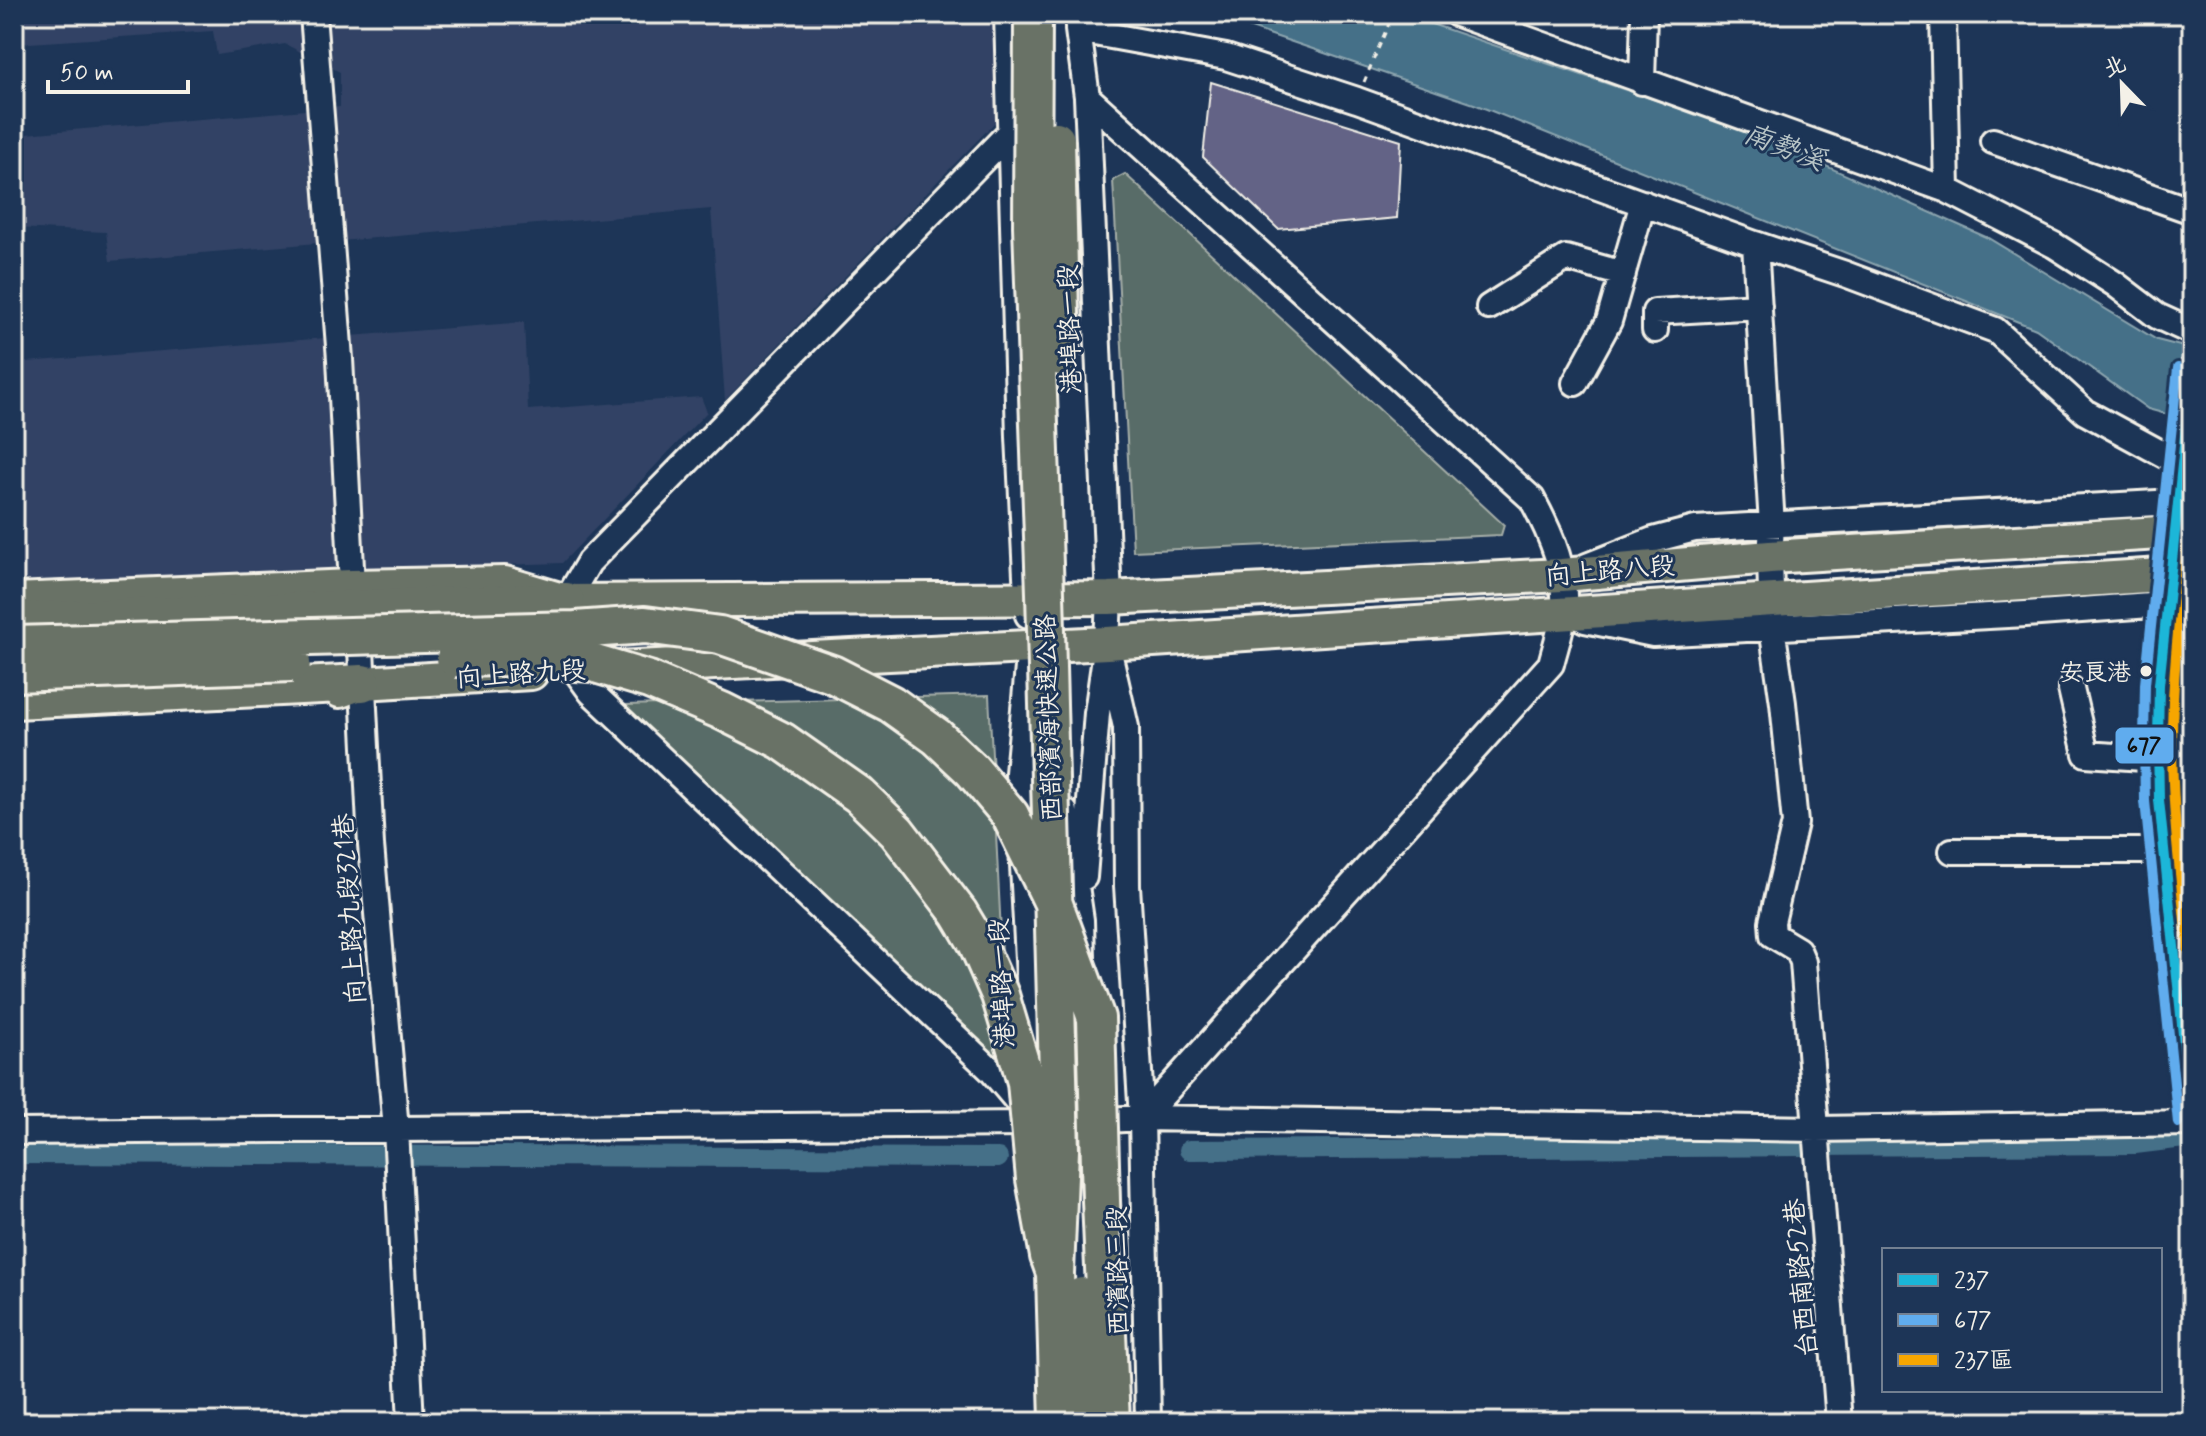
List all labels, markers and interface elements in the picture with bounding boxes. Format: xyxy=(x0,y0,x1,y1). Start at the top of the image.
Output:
scale bar xyxy=(48,44,188,94)
north arrow xyxy=(2082,44,2162,124)
text: 北 xyxy=(2099,50,2131,85)
text: 50 m xyxy=(60,58,114,89)
water label: 南勢溪 xyxy=(1738,116,1832,181)
street label: 港埠路一段 xyxy=(1052,263,1090,394)
street label: 向上路八段 xyxy=(1544,549,1676,595)
street label: 西部濱海快速公路 xyxy=(1029,613,1071,822)
street label: 向上路九段 xyxy=(455,654,587,696)
place label: 安良港 xyxy=(2059,658,2131,689)
marker: 安良港 xyxy=(2138,663,2154,679)
line badge: 677 xyxy=(2114,726,2175,765)
text: 677 xyxy=(2127,733,2161,761)
street label: 向上路九段321巷 xyxy=(327,812,375,1006)
street label: 港埠路一段 xyxy=(983,917,1023,1049)
street label: 台西南路52巷 xyxy=(1778,1197,1826,1359)
street label: 西濱路三段 xyxy=(1101,1206,1137,1336)
legend xyxy=(1882,1248,2162,1392)
text: 237 xyxy=(1954,1266,1989,1297)
text: 677 xyxy=(1954,1306,1992,1337)
text: 237區 xyxy=(1954,1346,2013,1377)

